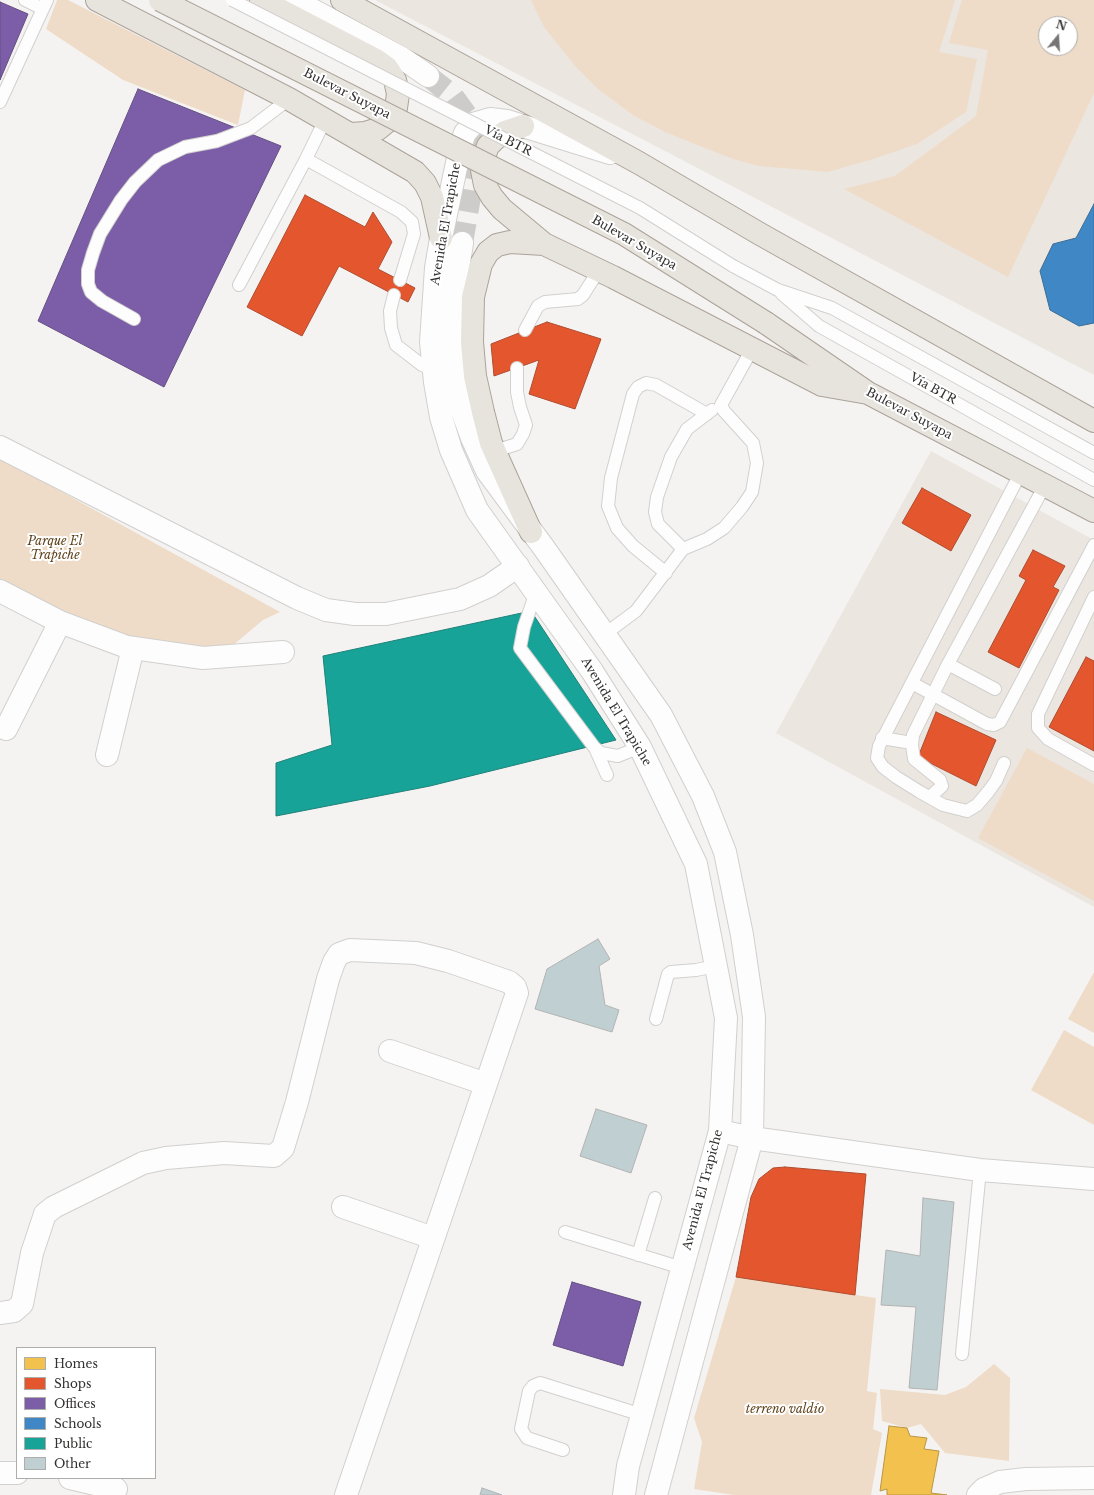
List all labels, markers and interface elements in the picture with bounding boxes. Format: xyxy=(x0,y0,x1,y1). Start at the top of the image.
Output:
north arrow xyxy=(1038,16,1078,56)
text: N xyxy=(1054,17,1068,34)
street label: Bulevar Suyapa xyxy=(301,66,393,122)
street label: Vía BTR xyxy=(482,123,534,159)
street label: Avenida El Trapiche xyxy=(428,162,464,286)
street label: Bulevar Suyapa xyxy=(589,213,679,273)
street label: Vía BTR xyxy=(907,370,959,408)
street label: Bulevar Suyapa xyxy=(863,385,955,443)
park label: Parque El Trapiche xyxy=(28,535,82,563)
street label: Avenida El Trapiche xyxy=(578,655,654,769)
street label: Avenida El Trapiche xyxy=(680,1128,726,1252)
legend xyxy=(16,1347,156,1479)
text: Homes xyxy=(54,1356,98,1371)
text: Shops xyxy=(54,1376,91,1391)
text: Offices xyxy=(54,1396,96,1411)
park label: terreno valdío xyxy=(746,1403,824,1417)
text: Schools xyxy=(54,1416,101,1431)
text: Public xyxy=(54,1436,93,1451)
text: Other xyxy=(54,1456,91,1471)

